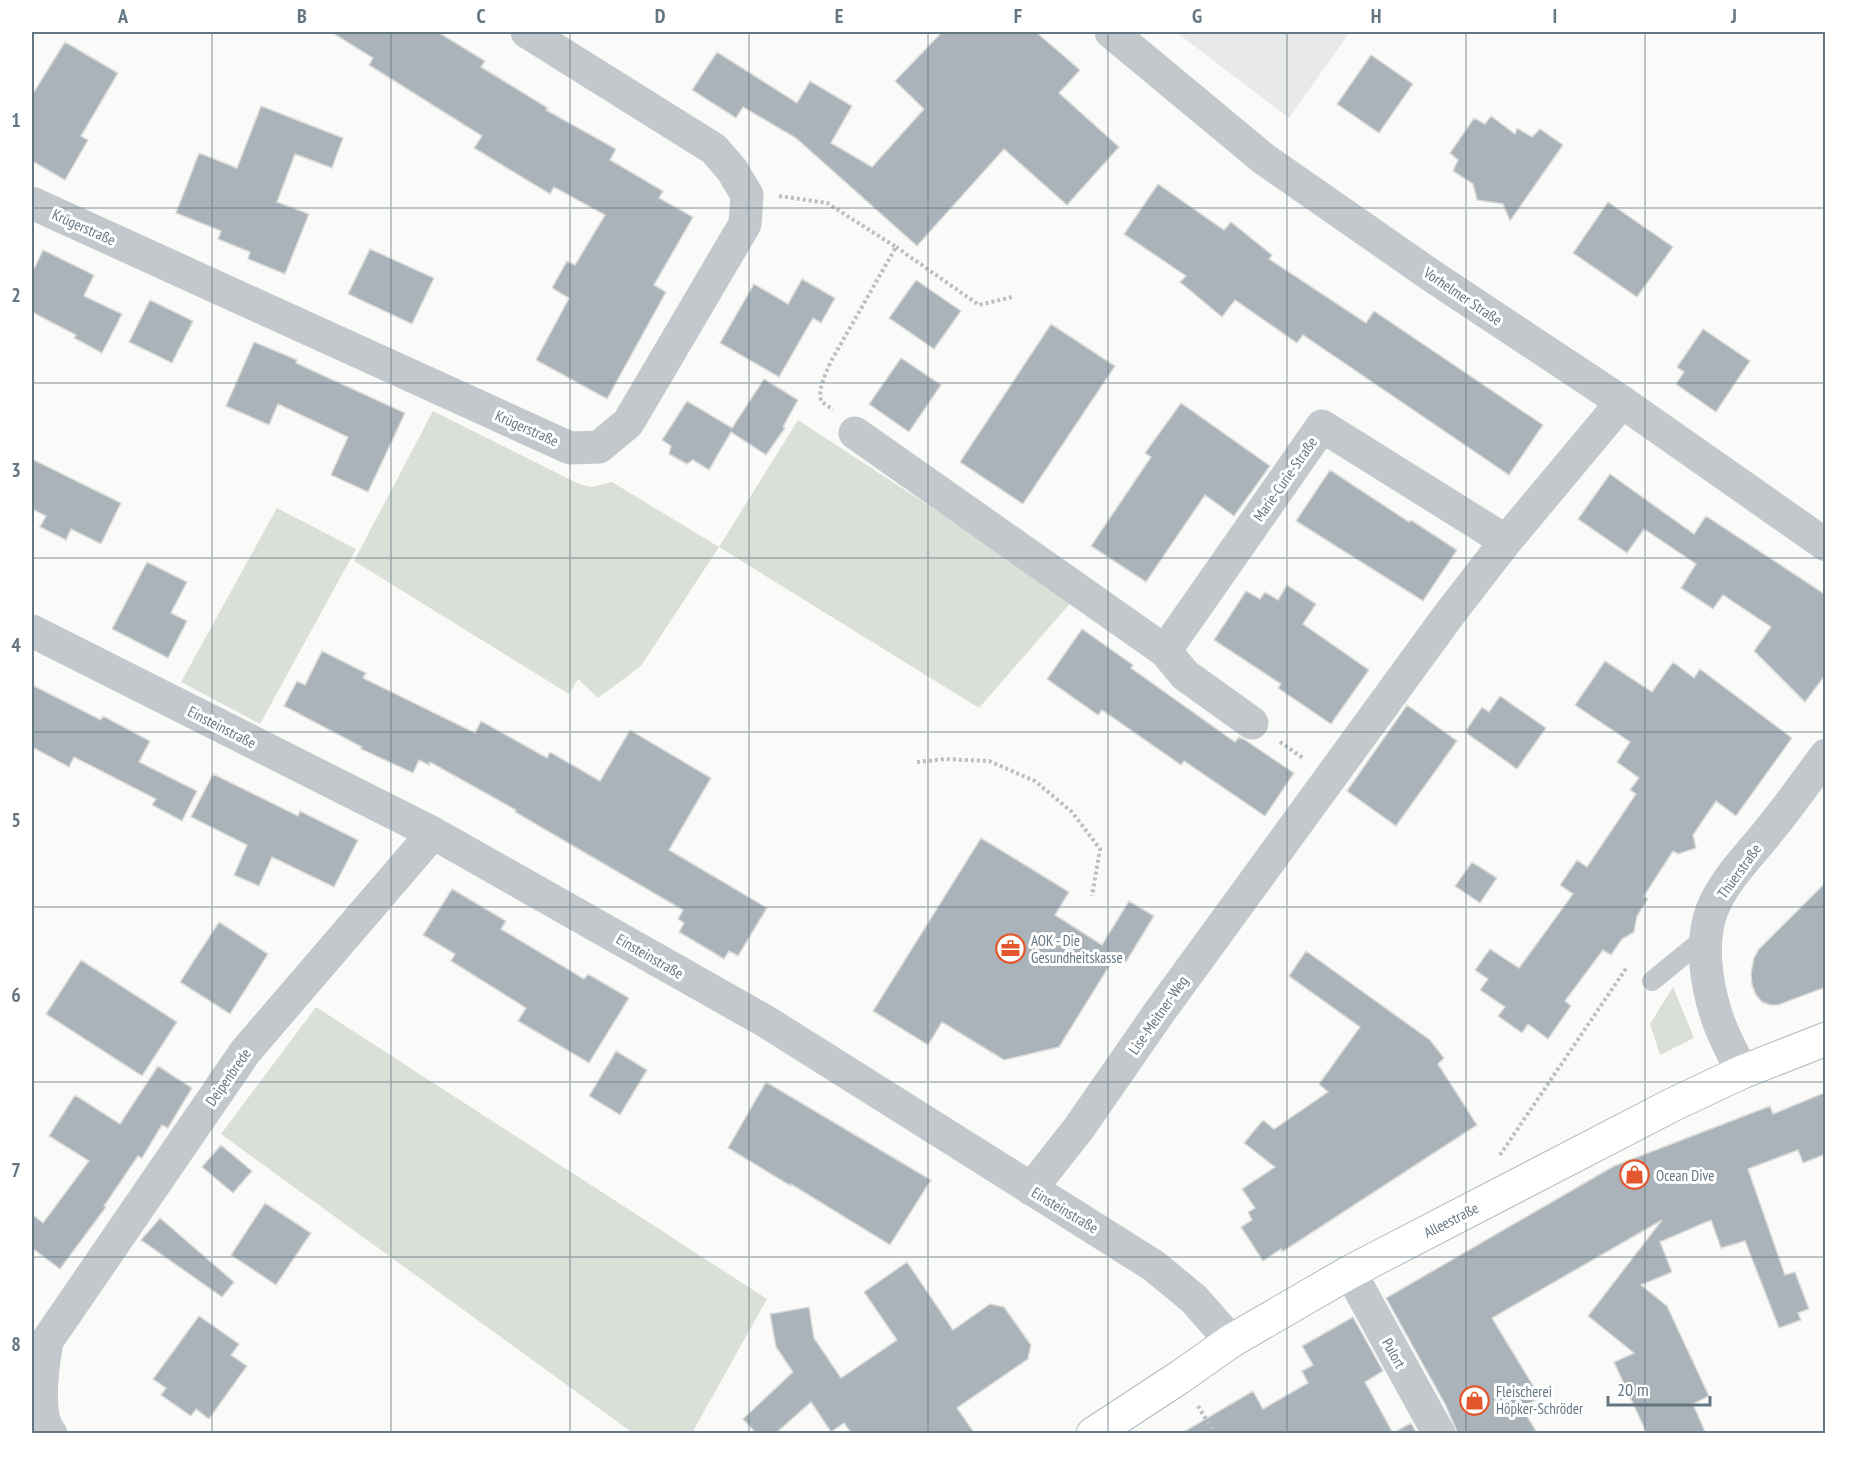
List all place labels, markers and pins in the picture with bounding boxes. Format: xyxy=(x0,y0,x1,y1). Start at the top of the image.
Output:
place label: AOK - Die Gesundheitskasse xyxy=(1031,931,1123,967)
office icon: AOK - Die Gesundheitskasse xyxy=(994,933,1026,965)
shop icon: Ocean Dive xyxy=(1619,1159,1651,1191)
place label: Ocean Dive xyxy=(1656,1166,1714,1185)
place label: Fleischerei Höpker-Schröder xyxy=(1496,1382,1584,1418)
shop icon: Fleischerei Höpker-Schröder xyxy=(1459,1384,1491,1416)

